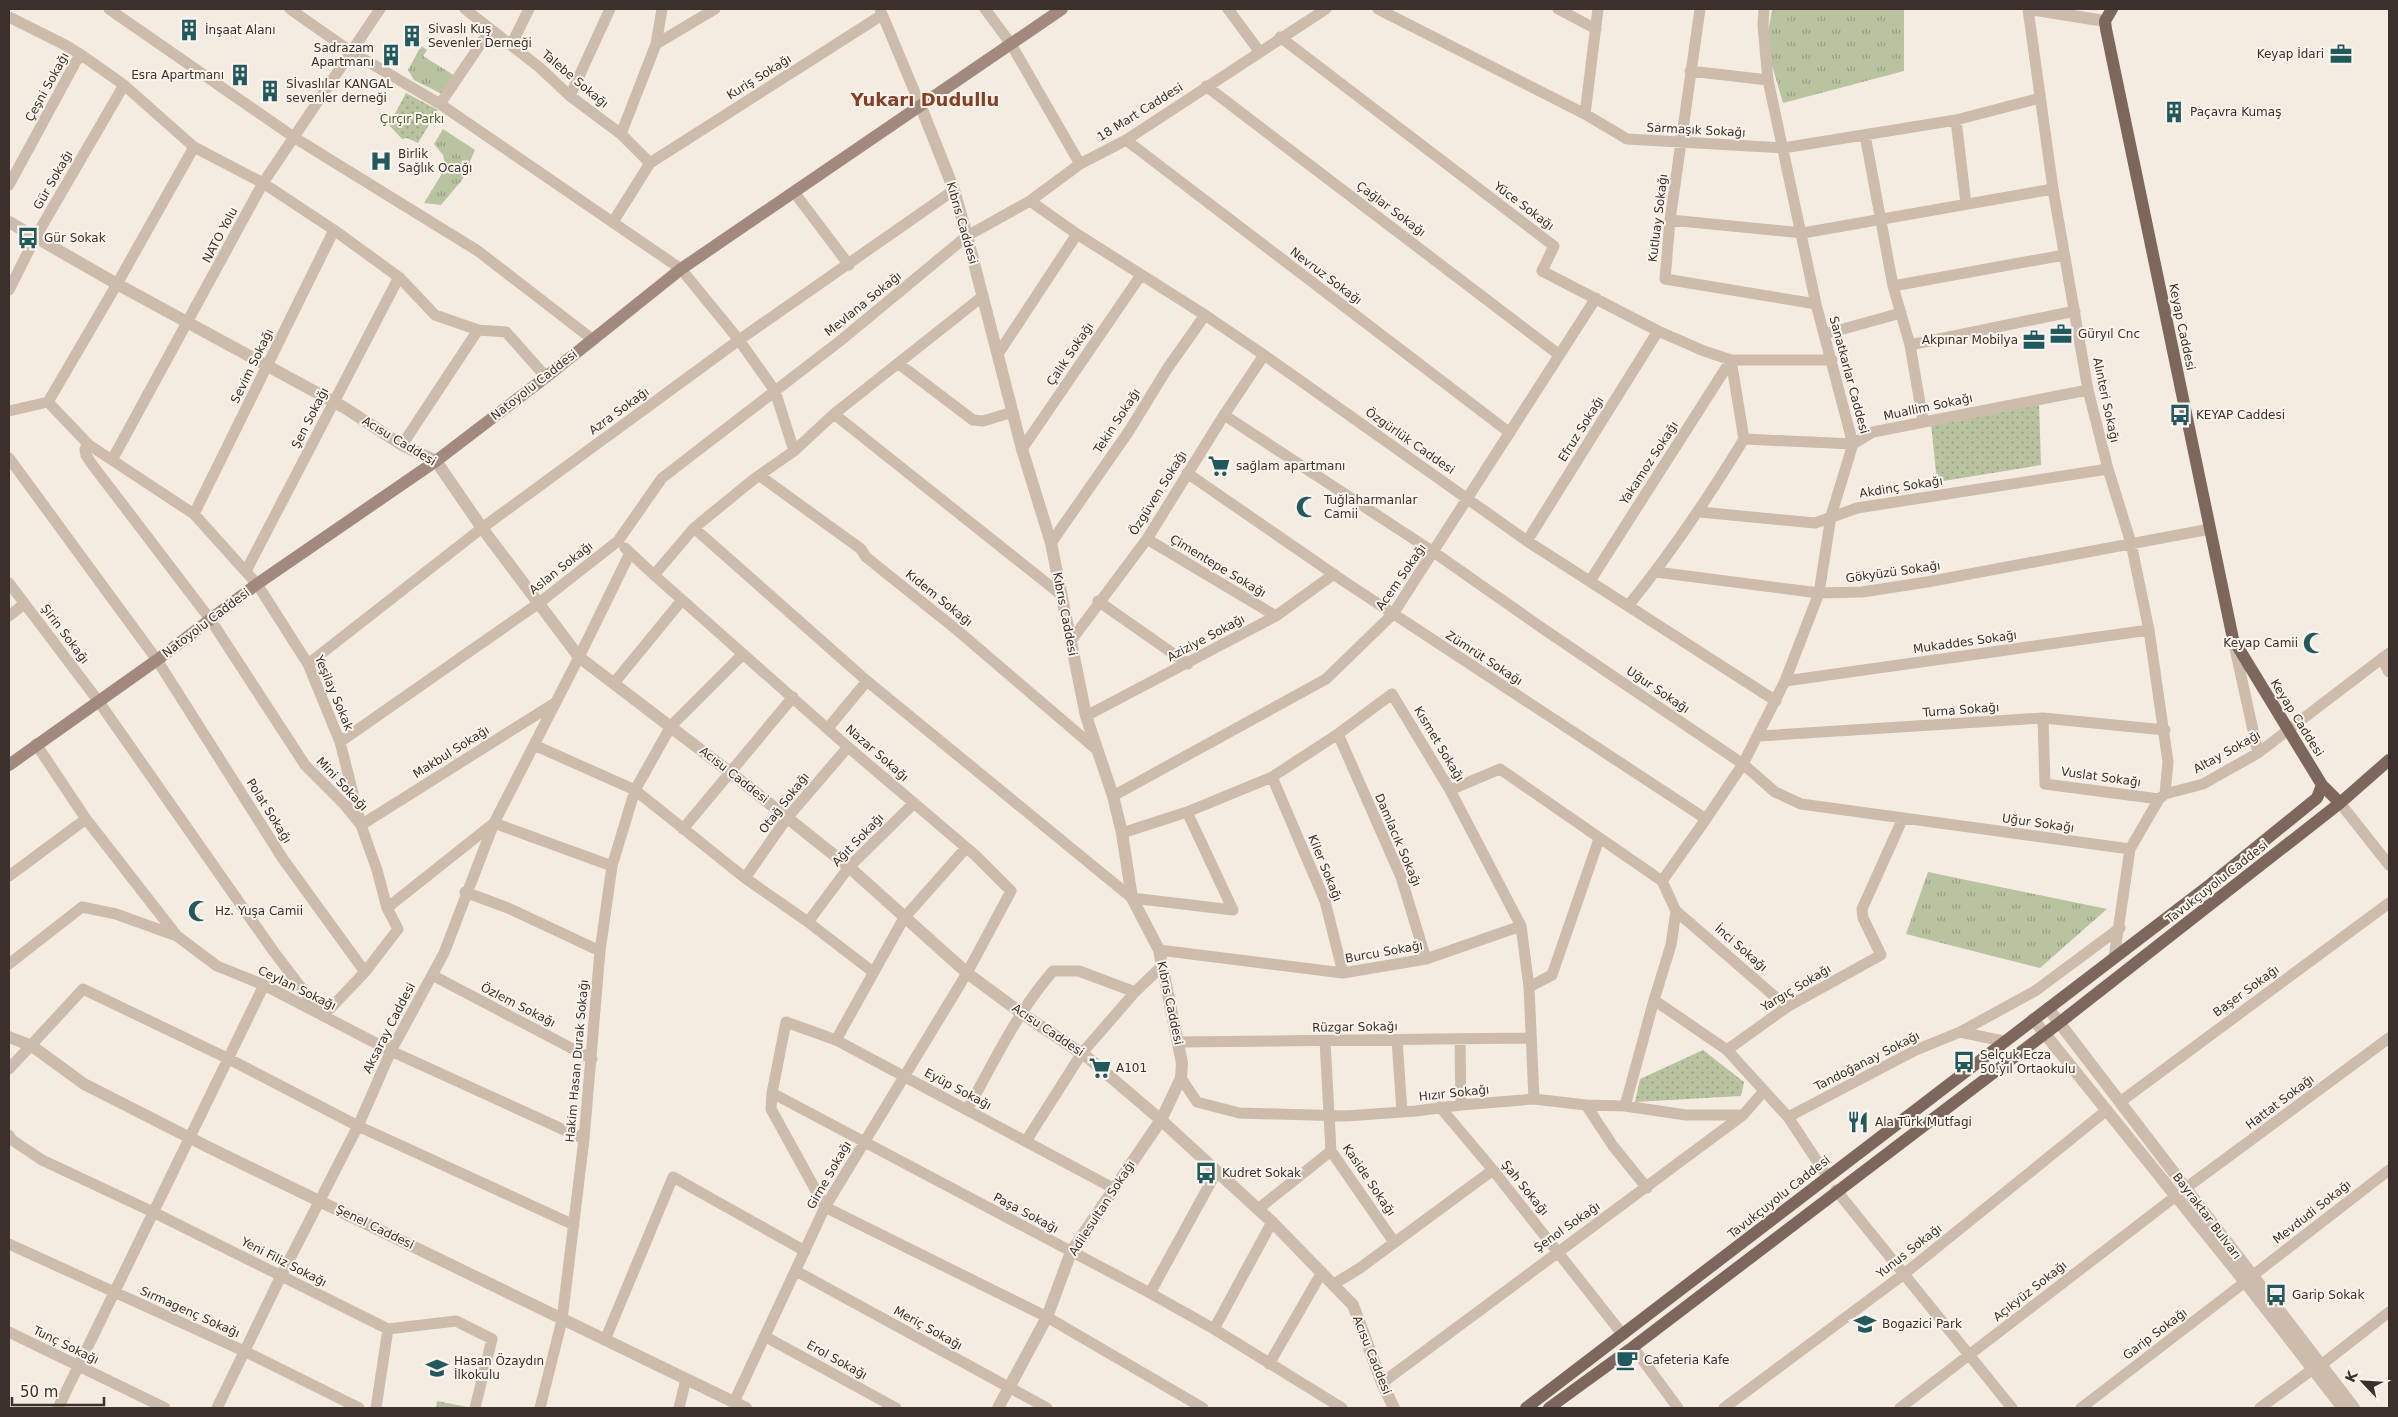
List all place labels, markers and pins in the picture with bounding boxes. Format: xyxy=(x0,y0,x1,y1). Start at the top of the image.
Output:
building icon: İnşaat Alanı xyxy=(176,17,202,43)
place label: İnşaat Alanı xyxy=(205,22,275,37)
place label: Sivaslı Kuş Sevenler Derneği xyxy=(428,22,532,50)
building icon: Sivaslı Kuş Sevenler Derneği xyxy=(399,23,425,49)
place label: Sadrazam Apartmanı xyxy=(311,41,374,69)
office icon: Keyap İdari xyxy=(2328,41,2354,67)
building icon: Sadrazam Apartmanı xyxy=(378,42,404,68)
place label: Keyap İdari xyxy=(2257,46,2324,61)
building icon: Esra Apartmanı xyxy=(227,62,253,88)
place label: Esra Apartmanı xyxy=(131,68,224,82)
place label: Sİvaslılar KANGAL sevenler derneği xyxy=(286,76,393,105)
building icon: Sİvaslılar KANGAL sevenler derneği xyxy=(257,78,283,104)
building icon: Paçavra Kumaş xyxy=(2161,99,2187,125)
place label: Paçavra Kumaş xyxy=(2190,105,2281,119)
place label: Birlik Sağlık Ocağı xyxy=(398,147,472,175)
hospital icon: Birlik Sağlık Ocağı xyxy=(368,148,394,174)
bus stop icon: Gür Sokak xyxy=(15,225,41,251)
place label: Gür Sokak xyxy=(44,231,106,245)
office icon: Güryıl Cnc xyxy=(2048,321,2074,347)
office icon: Akpınar Mobilya xyxy=(2021,327,2047,353)
place label: Güryıl Cnc xyxy=(2078,327,2140,341)
place label: Akpınar Mobilya xyxy=(1922,333,2018,347)
bus stop icon: KEYAP Caddesi xyxy=(2167,402,2193,428)
place label: KEYAP Caddesi xyxy=(2196,408,2285,422)
supermarket icon: sağlam apartmanı xyxy=(1206,453,1232,479)
place label: sağlam apartmanı xyxy=(1236,459,1345,473)
place label: Tuğlaharmanlar Camii xyxy=(1323,493,1417,521)
mosque icon: Tuğlaharmanlar Camii xyxy=(1294,494,1320,520)
mosque icon: Keyap Camii xyxy=(2301,630,2327,656)
place label: Keyap Camii xyxy=(2223,636,2298,650)
mosque icon: Hz. Yuşa Camii xyxy=(186,898,212,924)
place label: Hz. Yuşa Camii xyxy=(215,904,303,918)
place label: Selçuk Ecza 50.yıl Ortaokulu xyxy=(1980,1048,2076,1076)
bus stop icon: Selçuk Ecza 50.yıl Ortaokulu xyxy=(1951,1049,1977,1075)
supermarket icon: A101 xyxy=(1087,1055,1113,1081)
place label: A101 xyxy=(1116,1061,1147,1075)
restaurant icon: Ala Türk Mutfagi xyxy=(1845,1109,1871,1135)
place label: Ala Türk Mutfagi xyxy=(1875,1115,1972,1129)
bus stop icon: Kudret Sokak xyxy=(1193,1160,1219,1186)
place label: Kudret Sokak xyxy=(1222,1166,1301,1180)
bus stop icon: Garip Sokak xyxy=(2263,1282,2289,1308)
place label: Garip Sokak xyxy=(2292,1288,2364,1302)
school or university icon: Bogazici Park xyxy=(1852,1311,1878,1337)
place label: Bogazici Park xyxy=(1882,1317,1962,1331)
cafe icon: Cafeteria Kafe xyxy=(1614,1347,1640,1373)
place label: Hasan Özaydın İlkokulu xyxy=(454,1352,544,1382)
place label: Cafeteria Kafe xyxy=(1644,1353,1729,1367)
school or university icon: Hasan Özaydın İlkokulu xyxy=(424,1355,450,1381)

